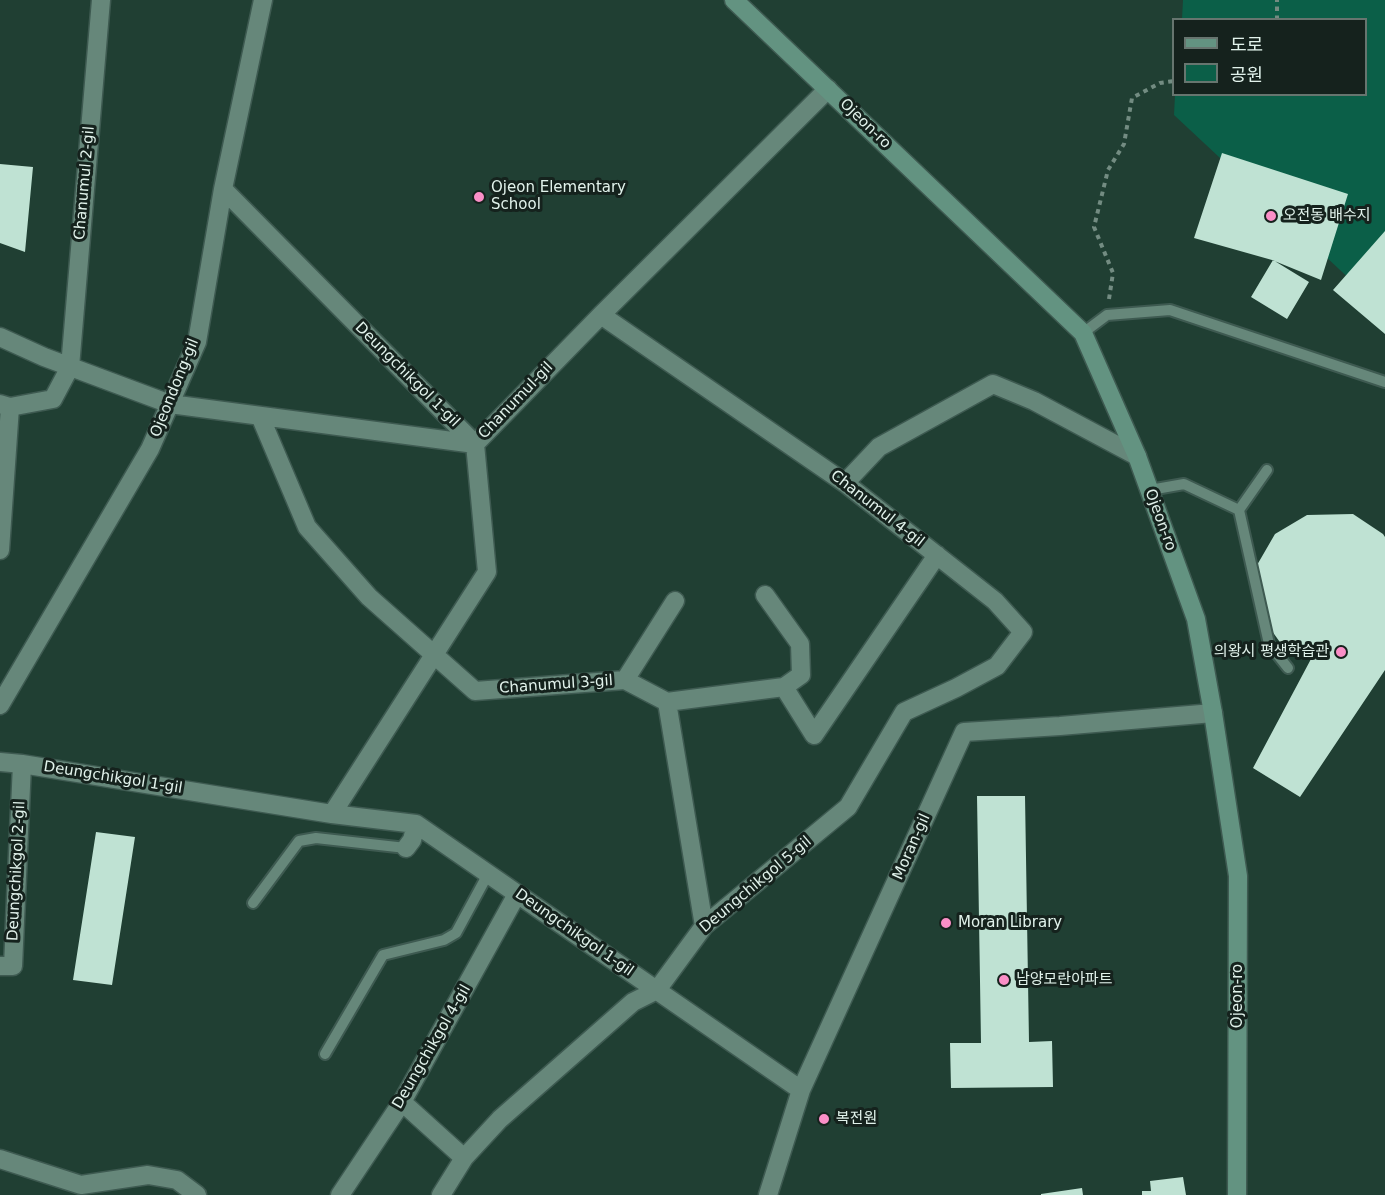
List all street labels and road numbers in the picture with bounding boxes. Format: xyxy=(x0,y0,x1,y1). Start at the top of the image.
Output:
street label: Ojeon-ro xyxy=(836,95,894,153)
street label: Chanumul 2-gil xyxy=(71,125,99,241)
street label: Deungchikgol 1-gil xyxy=(351,319,463,431)
street label: Ojeondong-gil xyxy=(147,336,203,440)
street label: Chanumul-gil xyxy=(475,359,557,443)
street label: Chanumul 4-gil xyxy=(827,467,927,551)
street label: Ojeon-ro xyxy=(1141,487,1179,553)
street label: Chanumul 3-gil xyxy=(498,672,614,698)
street label: Deungchikgol 1-gil xyxy=(42,758,184,798)
street label: Deungchikgol 2-gil xyxy=(4,800,30,942)
street label: Moran-gil xyxy=(889,811,935,883)
street label: Deungchikgol 5-gil xyxy=(696,833,816,937)
street label: Deungchikgol 1-gil xyxy=(511,885,637,981)
street label: Ojeon-ro xyxy=(1229,964,1247,1028)
street label: Deungchikgol 4-gil xyxy=(389,982,475,1112)

